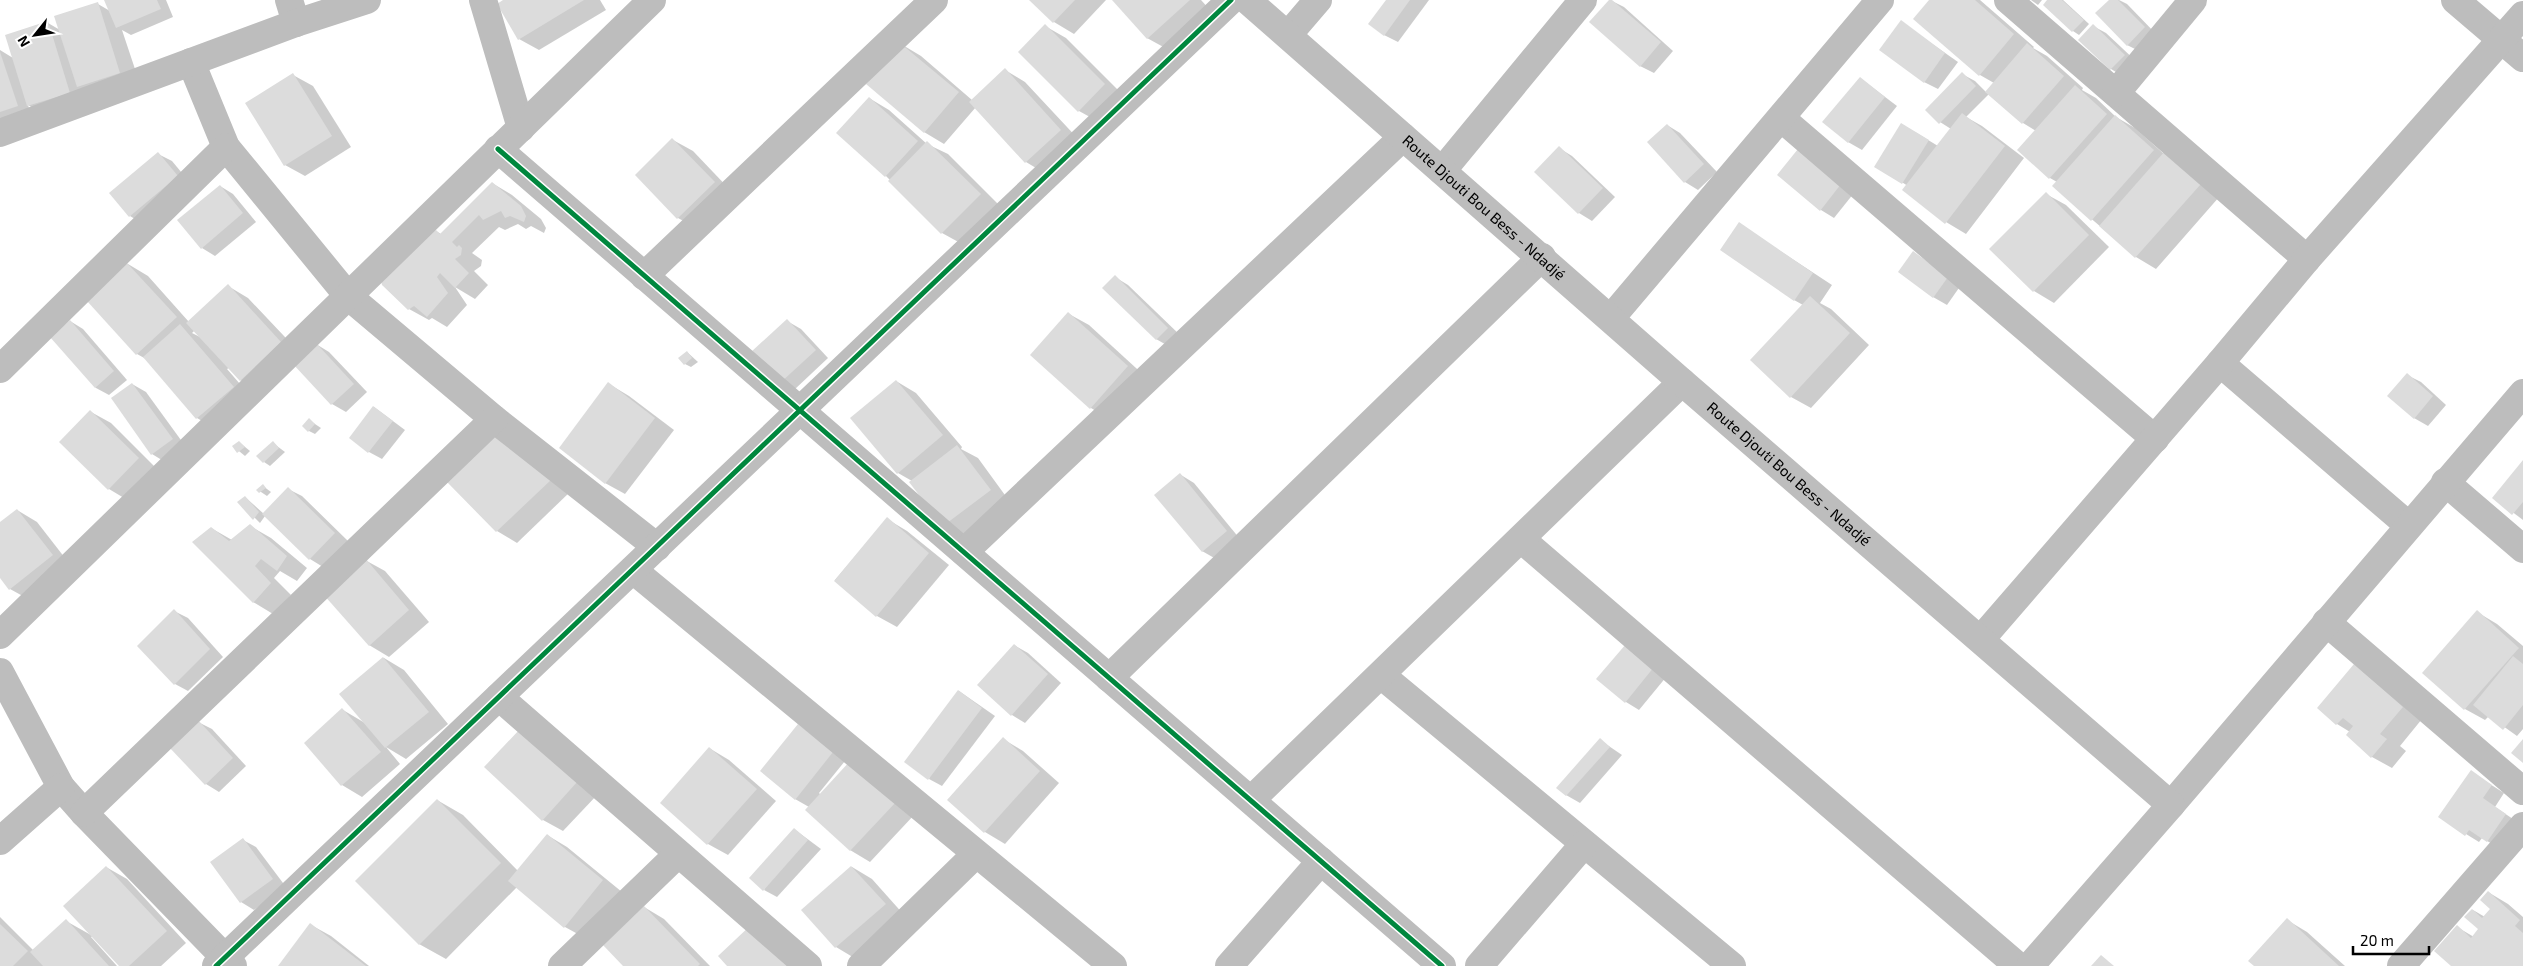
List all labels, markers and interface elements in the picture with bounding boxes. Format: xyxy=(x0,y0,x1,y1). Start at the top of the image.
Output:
north arrow xyxy=(10,10,60,60)
text: N xyxy=(13,33,33,50)
street label: Route Djouti Bou Bess - Ndadjé xyxy=(1399,131,1569,283)
street label: Route Djouti Bou Bess - Ndadjé xyxy=(1704,398,1875,549)
scale bar xyxy=(2353,924,2429,956)
text: 20 m xyxy=(2360,931,2394,949)

